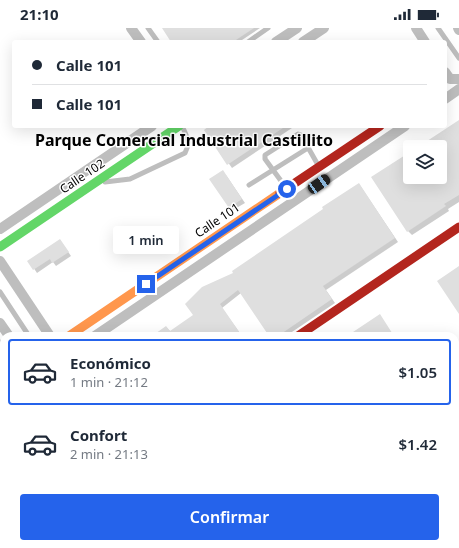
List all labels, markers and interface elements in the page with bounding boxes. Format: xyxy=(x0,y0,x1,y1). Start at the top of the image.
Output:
text: 21:10 xyxy=(20,4,59,24)
text: Calle 101 xyxy=(56,55,122,75)
text: Calle 101 xyxy=(56,94,122,114)
district label: Parque Comercial Industrial Castillito xyxy=(35,129,333,151)
map controls xyxy=(403,140,447,184)
button: layers xyxy=(403,140,447,184)
street label: Calle 102 xyxy=(56,155,108,197)
car xyxy=(306,172,332,196)
route start xyxy=(278,180,296,198)
street label: Calle 101 xyxy=(191,199,243,241)
callout: 1 min xyxy=(113,226,179,254)
text: 1 min xyxy=(128,231,164,249)
route end xyxy=(137,275,155,293)
text: Económico xyxy=(70,353,151,373)
icon: car xyxy=(22,354,58,390)
text: $1.05 xyxy=(399,362,437,382)
text: 1 min · 21:12 xyxy=(70,373,148,391)
text: Confort xyxy=(70,425,127,445)
icon: car xyxy=(22,426,58,462)
text: $1.42 xyxy=(399,434,437,454)
text: 2 min · 21:13 xyxy=(70,445,148,463)
button: Confirmar xyxy=(20,494,439,540)

